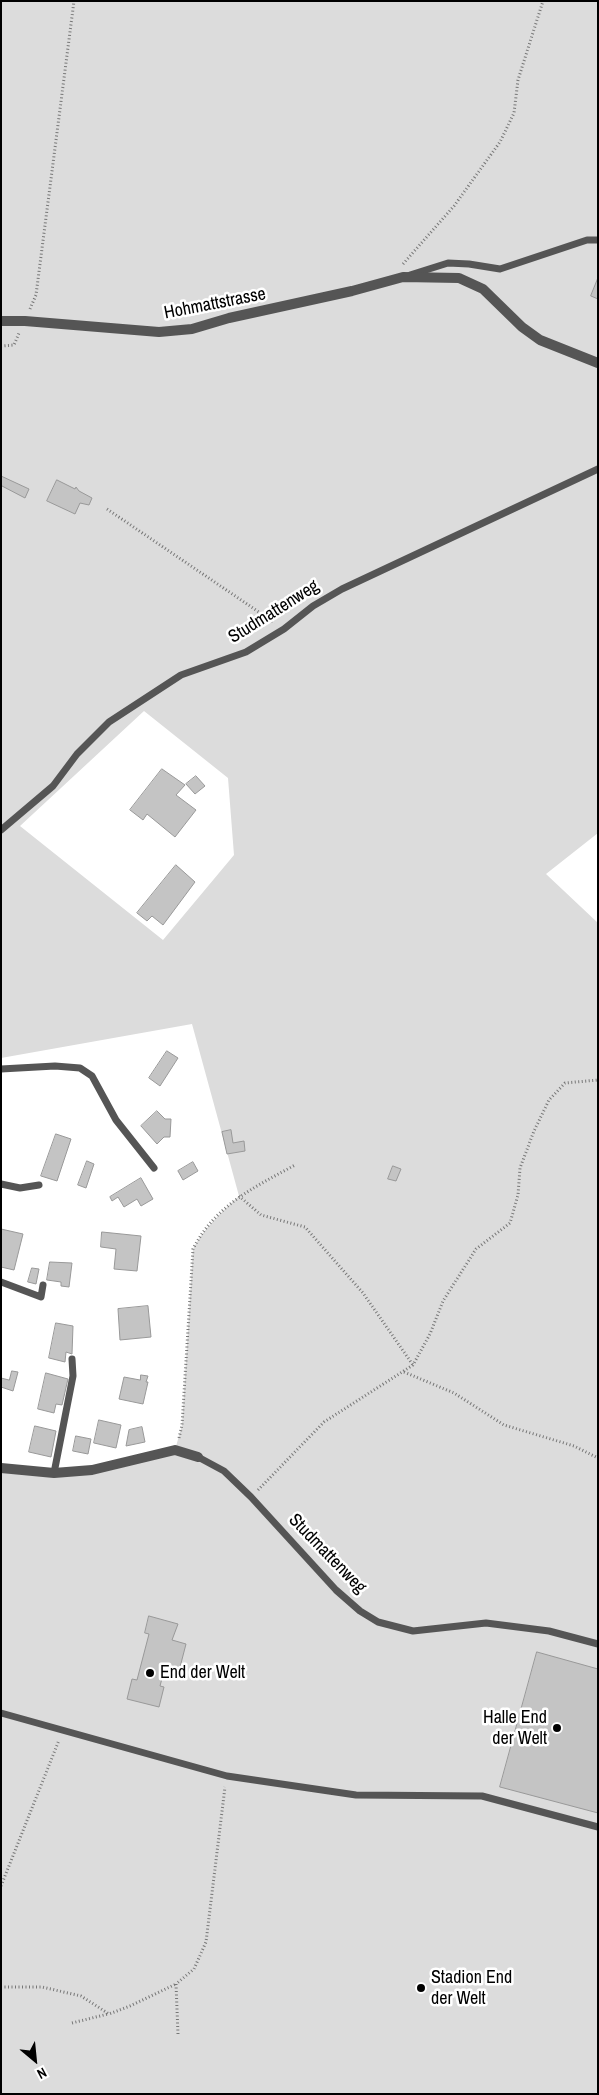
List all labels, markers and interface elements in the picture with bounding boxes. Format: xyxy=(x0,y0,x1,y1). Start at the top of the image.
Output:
street label: Hohmattstrasse xyxy=(162,284,268,324)
street label: Studmattenweg xyxy=(225,576,323,648)
street label: Studmattenweg xyxy=(284,1510,370,1598)
place label: End der Welt xyxy=(160,1662,245,1684)
marker: End der Welt xyxy=(144,1667,156,1679)
place label: Halle End der Welt xyxy=(483,1707,547,1750)
marker: Halle End der Welt xyxy=(551,1722,563,1734)
place label: Stadion End der Welt xyxy=(431,1967,512,2010)
marker: Stadion End der Welt xyxy=(415,1982,427,1994)
north arrow xyxy=(10,2035,60,2085)
text: N xyxy=(34,2063,50,2083)

